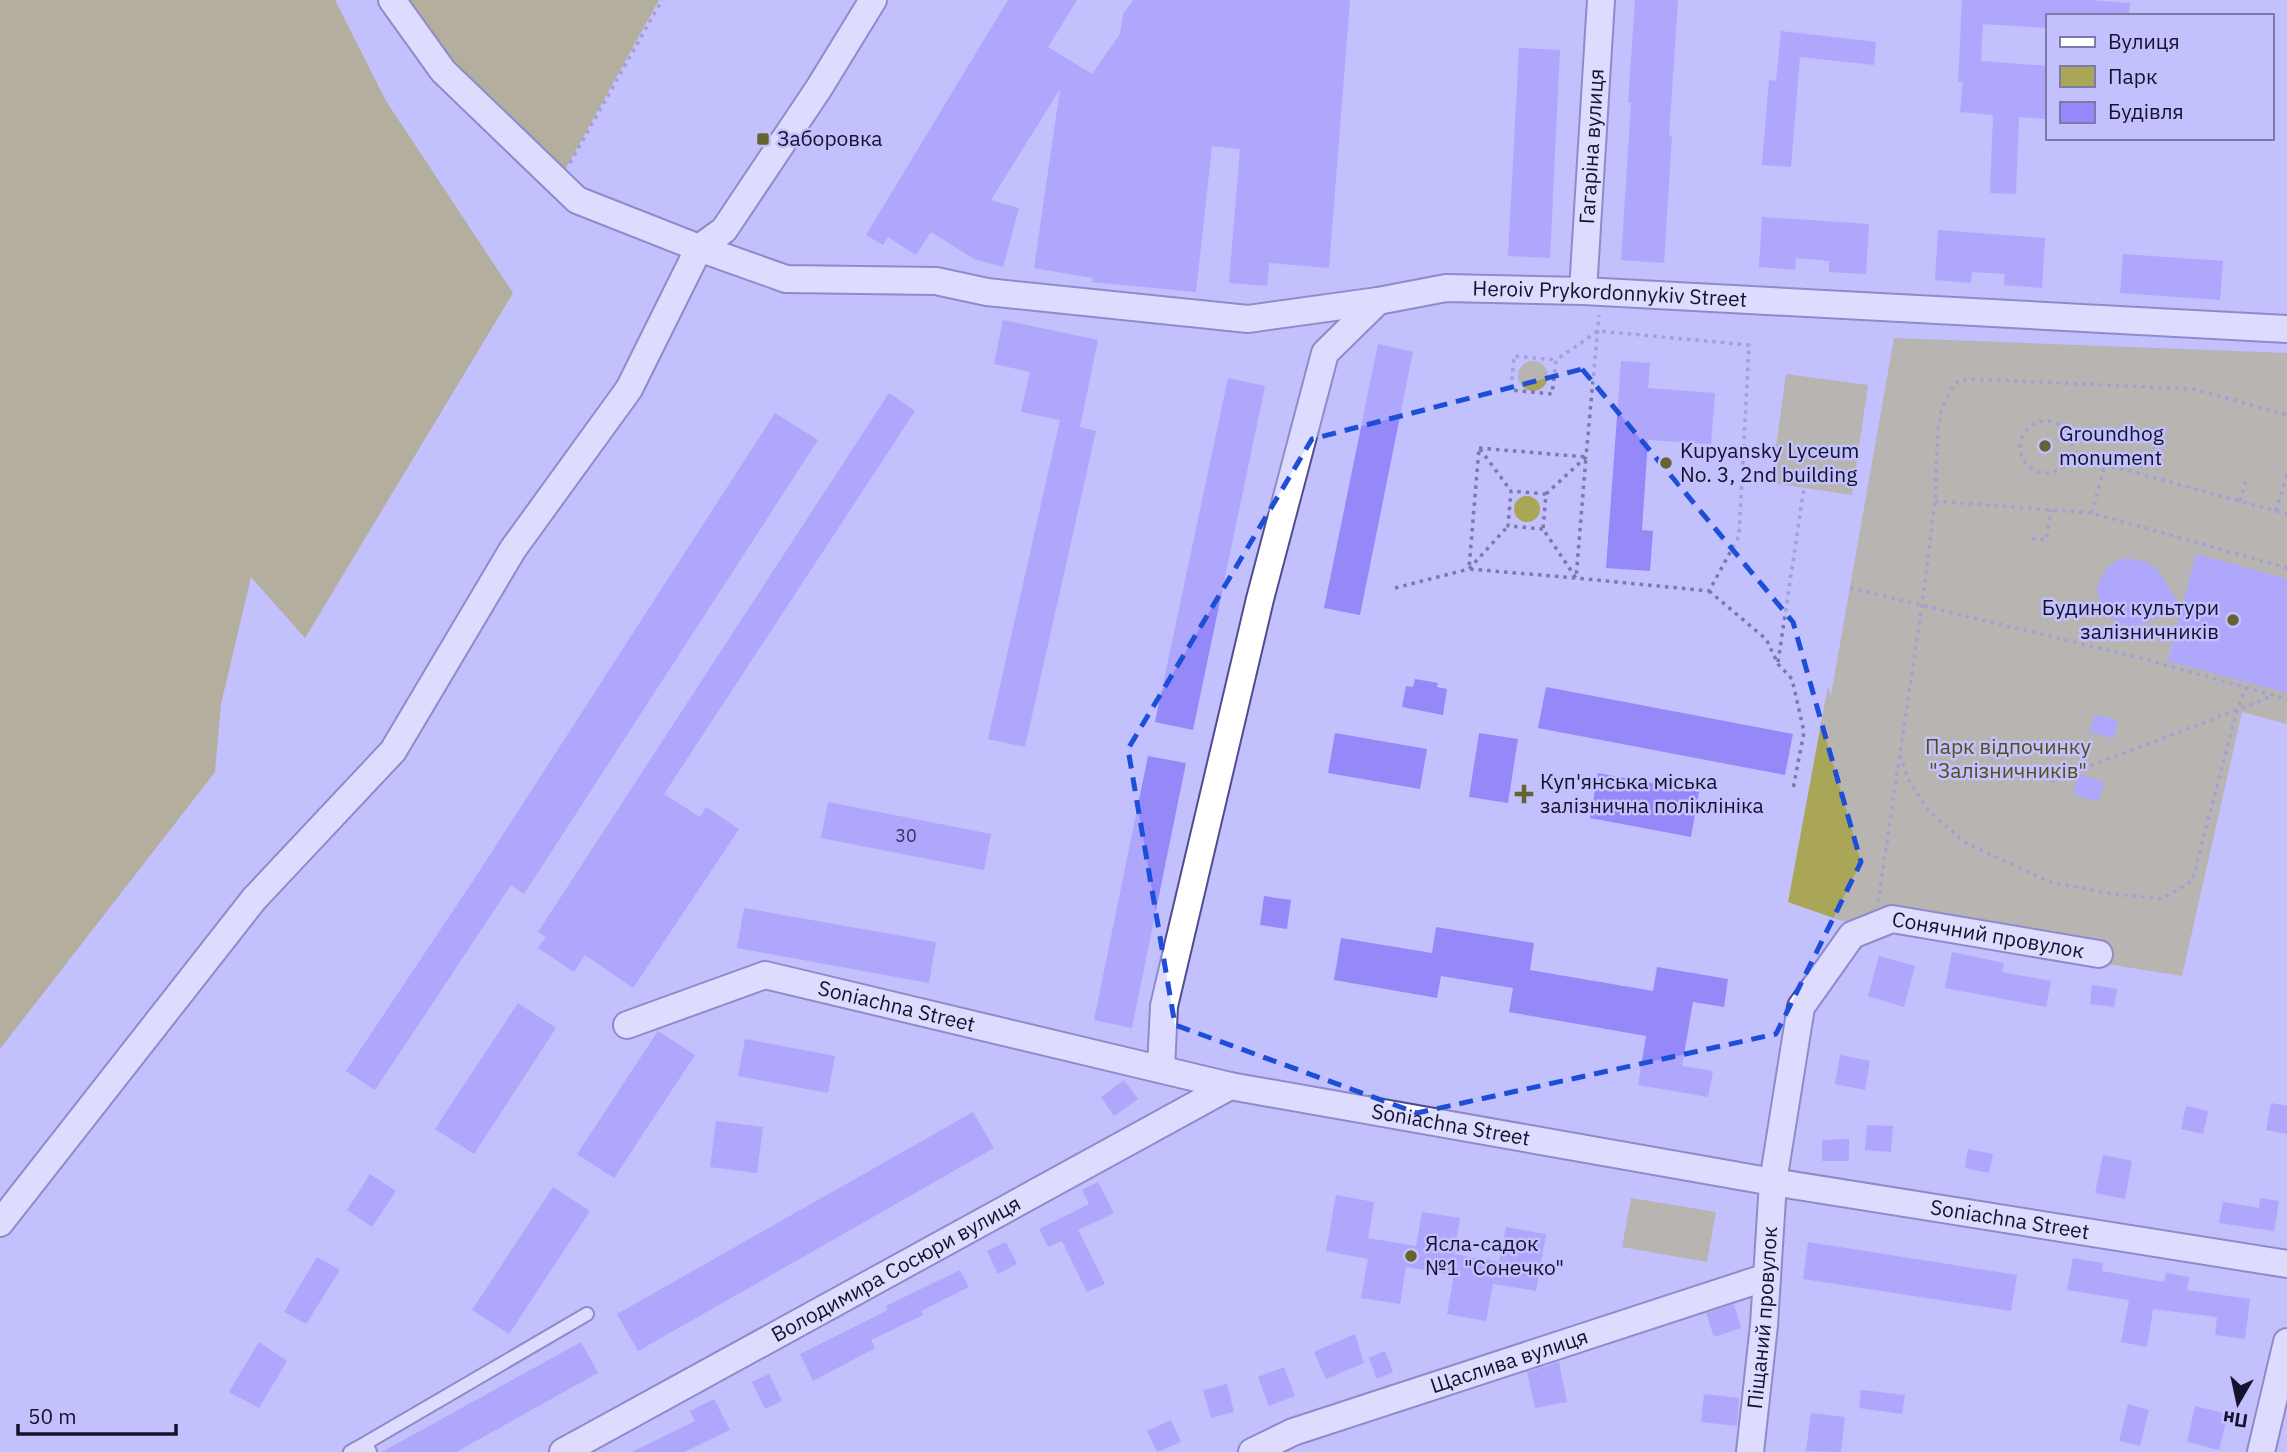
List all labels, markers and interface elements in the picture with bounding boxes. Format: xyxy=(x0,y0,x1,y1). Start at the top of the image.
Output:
legend xyxy=(2046,14,2273,140)
text: Вулиця xyxy=(2108,27,2180,55)
text: Парк xyxy=(2108,62,2158,90)
street label: Гагаріна вулиця xyxy=(1572,68,1610,225)
text: Будівля xyxy=(2108,97,2184,125)
place label: Заборовка xyxy=(777,124,883,152)
marker: Заборовка xyxy=(755,131,771,147)
street label: Heroiv Prykordonnykiv Street xyxy=(1472,274,1748,313)
place label: Groundhog monument xyxy=(2059,419,2164,471)
place label: Kupyansky Lyceum No. 3, 2nd building xyxy=(1680,436,1859,488)
marker: Groundhog monument xyxy=(2037,438,2053,454)
marker: Kupyansky Lyceum No. 3, 2nd building xyxy=(1658,455,1674,471)
place label: Будинок культури залізничників xyxy=(2042,593,2219,645)
marker: Будинок культури залізничників xyxy=(2225,612,2241,628)
park label: Парк відпочинку "Залізничників" xyxy=(1925,732,2091,784)
place label: Куп'янська міська залізнична поліклініка xyxy=(1540,767,1764,819)
marker: Куп'янська міська залізнична поліклініка xyxy=(1514,784,1534,804)
house number: 30 xyxy=(895,824,917,847)
street label: Сонячний провулок xyxy=(1890,904,2087,964)
street label: Soniachna Street xyxy=(815,973,978,1038)
street label: Soniachna Street xyxy=(1369,1096,1532,1152)
street label: Володимира Сосюри вулиця xyxy=(766,1189,1025,1348)
street label: Soniachna Street xyxy=(1928,1192,2091,1245)
street label: Піщаний провулок xyxy=(1740,1225,1783,1410)
place label: Ясла-садок №1 "Сонечко" xyxy=(1425,1229,1564,1281)
marker: Ясла-садок №1 "Сонечко" xyxy=(1403,1248,1419,1264)
street label: Щаслива вулиця xyxy=(1426,1322,1591,1399)
north arrow xyxy=(2203,1368,2273,1438)
scale bar xyxy=(18,1392,175,1436)
text: 50 m xyxy=(28,1402,77,1430)
text: Пн xyxy=(2221,1406,2250,1434)

